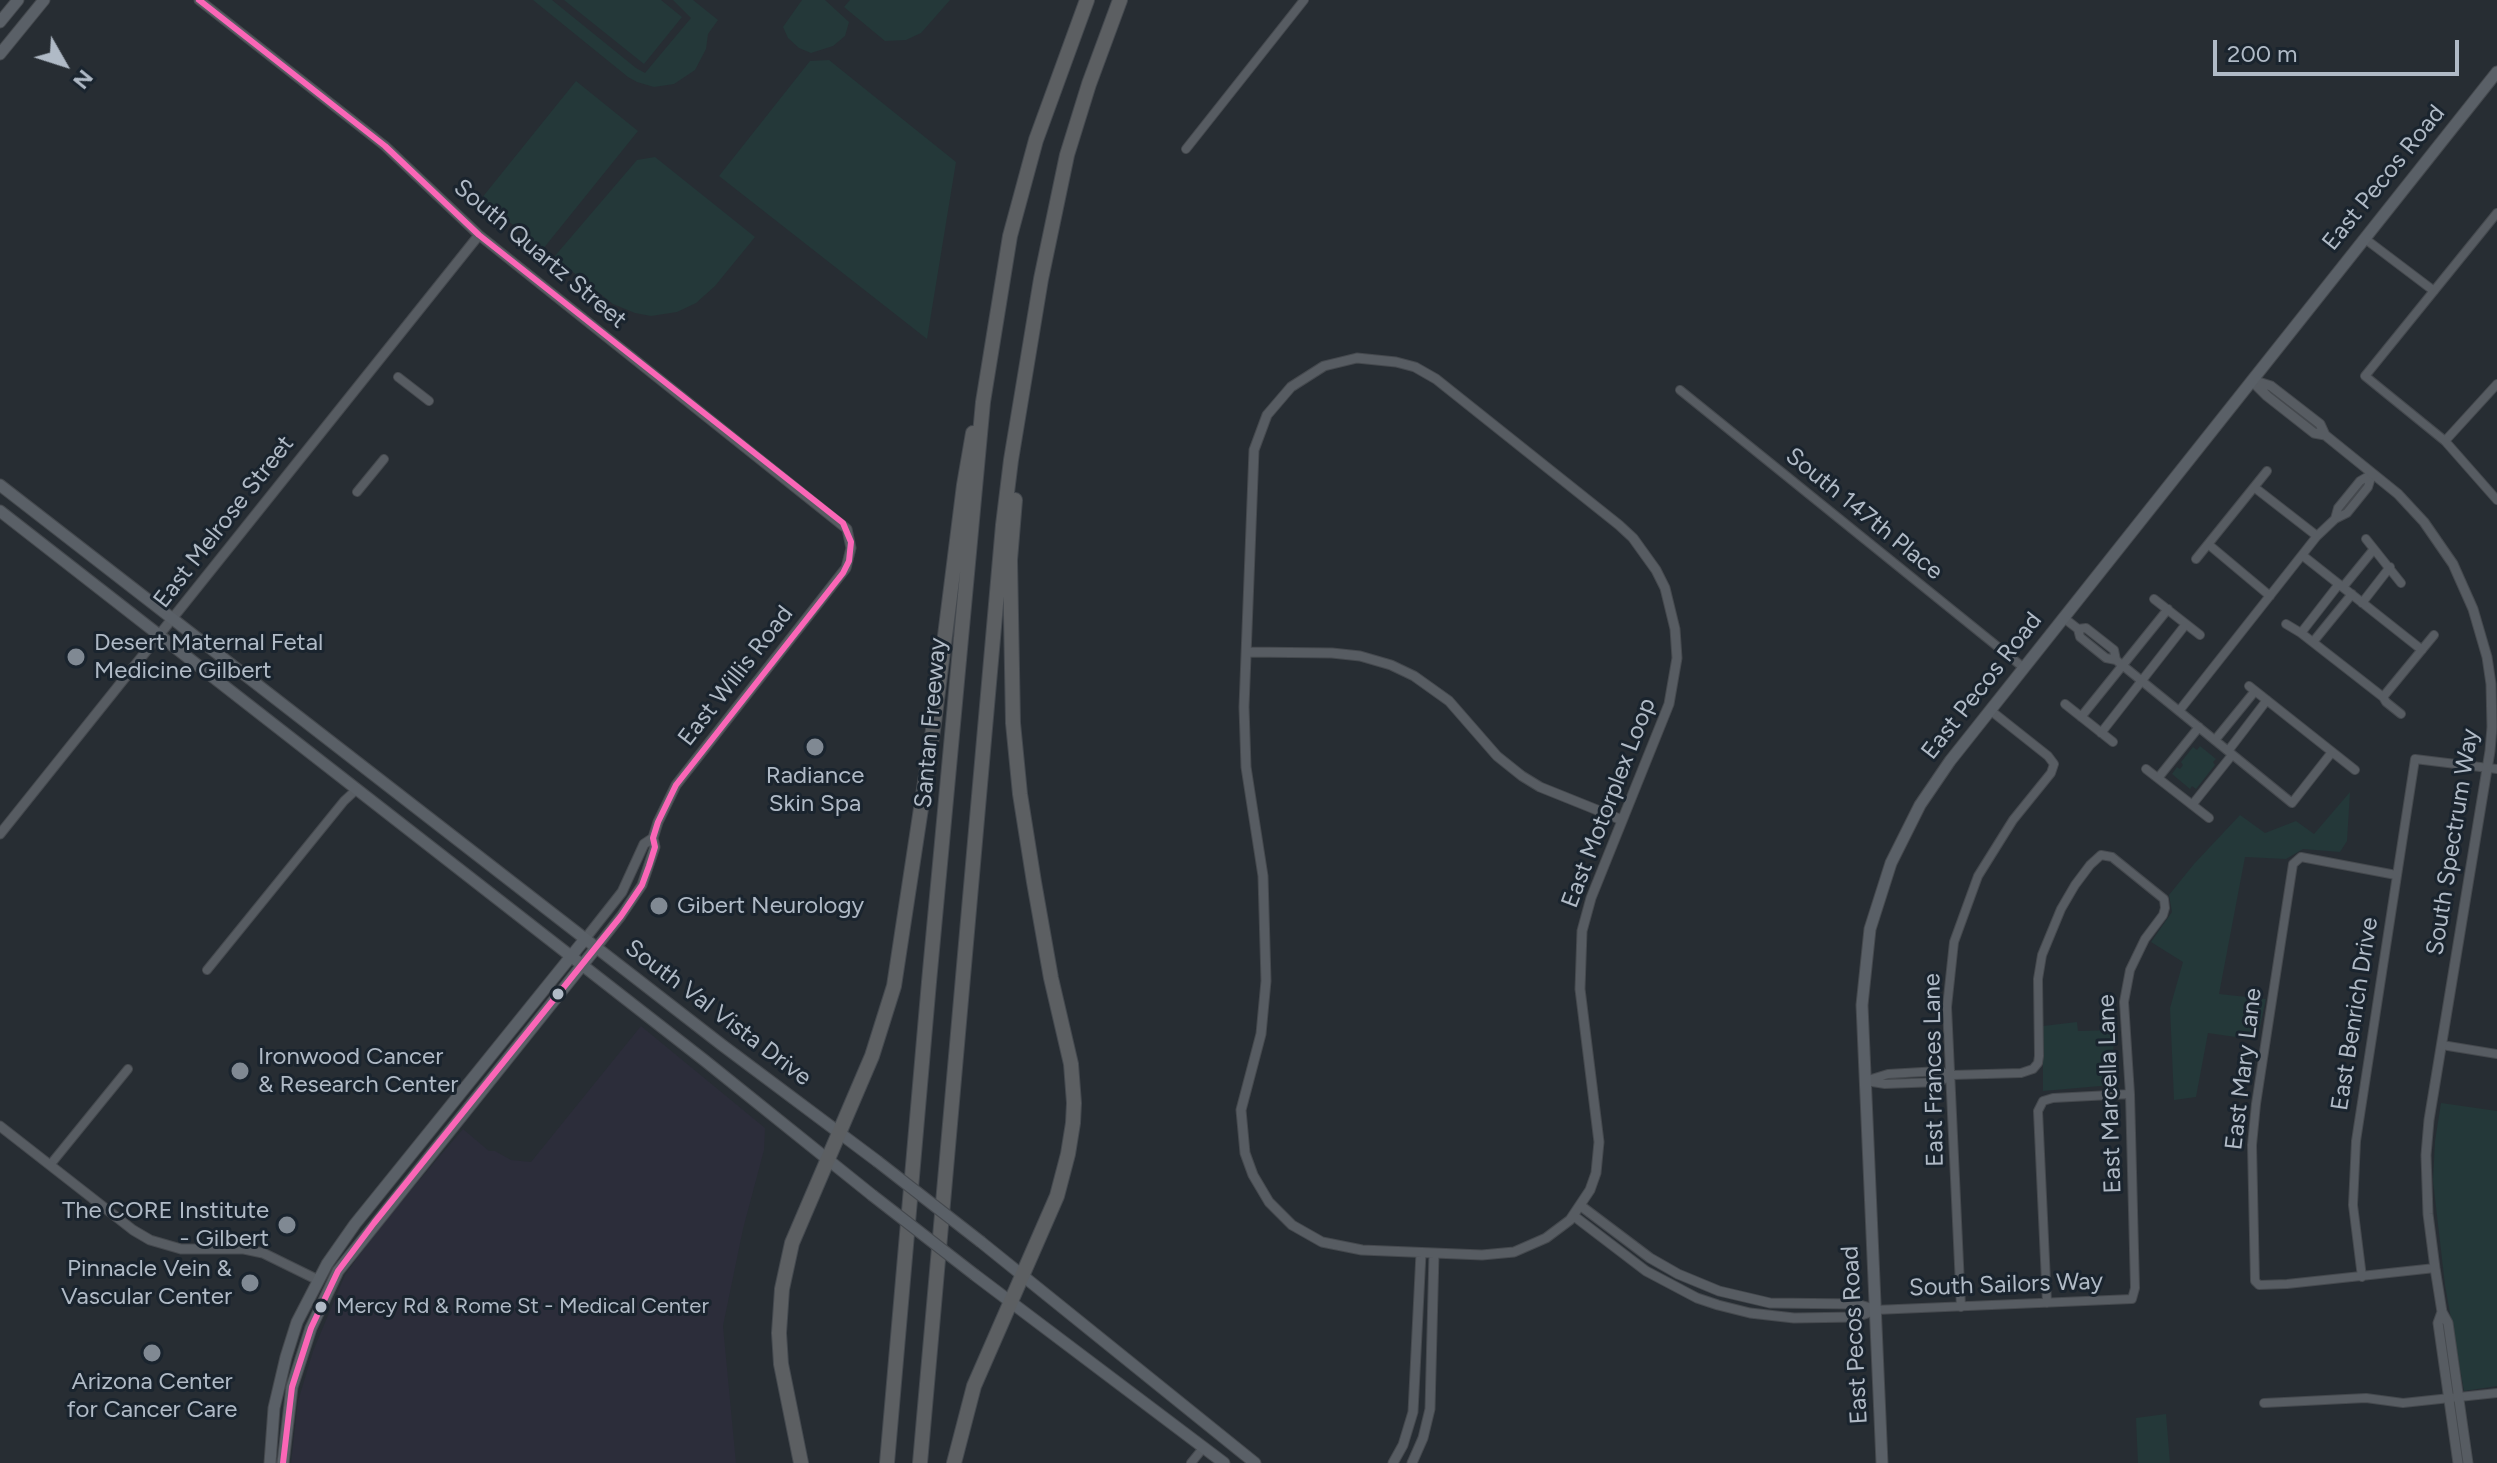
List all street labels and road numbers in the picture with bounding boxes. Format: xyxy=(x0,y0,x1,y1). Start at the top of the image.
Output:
street label: East Pecos Road xyxy=(2317,100,2451,256)
street label: South Quartz Street xyxy=(448,173,632,335)
street label: East Melrose Street xyxy=(148,430,300,614)
street label: South 147th Place xyxy=(1780,442,1948,586)
street label: East Willis Road xyxy=(672,600,800,752)
street label: East Pecos Road xyxy=(1916,607,2048,765)
street label: Santan Freeway xyxy=(909,637,953,809)
street label: East Motorplex Loop xyxy=(1556,694,1662,912)
street label: South Spectrum Way xyxy=(2421,727,2485,957)
street label: East Benrich Drive xyxy=(2326,915,2384,1113)
street label: South Val Vista Drive xyxy=(619,934,817,1092)
street label: East Frances Lane xyxy=(1918,973,1950,1167)
street label: East Mary Lane xyxy=(2220,986,2268,1152)
street label: East Marcella Lane xyxy=(2092,994,2128,1194)
street label: East Pecos Road xyxy=(1836,1245,1874,1425)
street label: South Sailors Way xyxy=(1908,1267,2104,1303)

